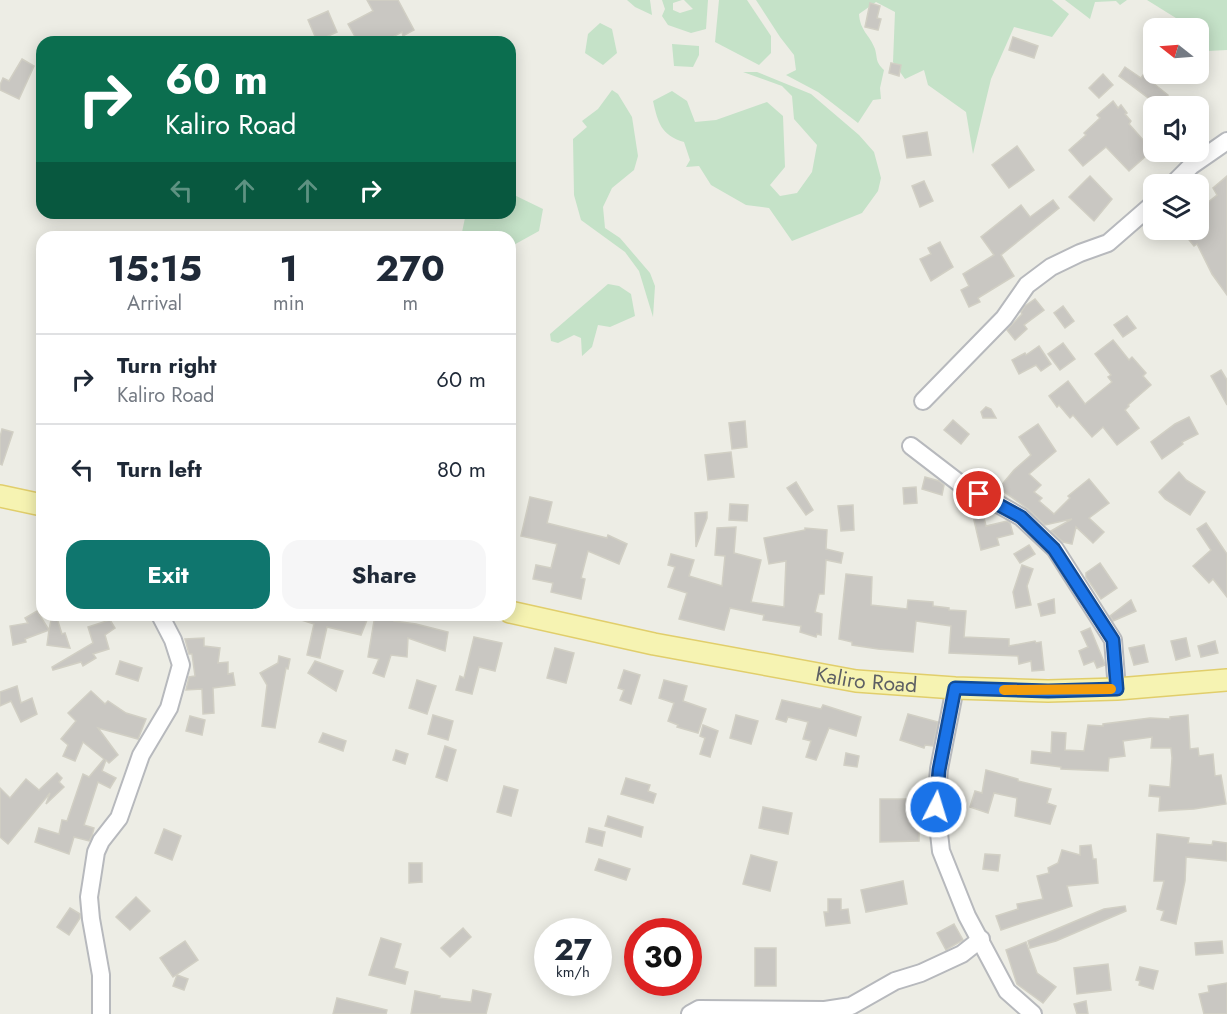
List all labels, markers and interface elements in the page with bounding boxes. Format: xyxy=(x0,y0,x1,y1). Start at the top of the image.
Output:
north arrow xyxy=(1143,18,1209,84)
map controls xyxy=(1143,18,1209,240)
text: 60 m xyxy=(165,49,268,110)
icon: right xyxy=(66,60,144,138)
button: sound xyxy=(1143,96,1209,162)
text: Kaliro Road xyxy=(165,105,296,144)
icon: left xyxy=(165,174,198,207)
icon: ahead xyxy=(228,174,261,207)
icon: ahead xyxy=(291,174,324,207)
icon: right xyxy=(354,174,387,207)
button: layers xyxy=(1143,174,1209,240)
text: 15:15 xyxy=(107,242,202,294)
text: 1 xyxy=(280,242,298,294)
text: 270 xyxy=(376,242,445,294)
text: Arrival xyxy=(127,289,182,318)
text: min xyxy=(273,289,304,318)
text: m xyxy=(402,289,418,318)
text: Turn right xyxy=(117,349,217,381)
icon: right xyxy=(66,363,99,396)
text: 60 m xyxy=(436,363,486,395)
text: Kaliro Road xyxy=(117,381,214,410)
icon: left xyxy=(66,453,99,486)
text: Turn left xyxy=(117,453,202,485)
text: 80 m xyxy=(437,453,486,485)
pin xyxy=(953,468,1004,519)
icon: arrive xyxy=(962,477,995,510)
button: Exit xyxy=(66,540,270,609)
button: Share xyxy=(282,540,486,609)
street label: Kaliro Road xyxy=(813,659,918,700)
position arrow xyxy=(904,775,968,839)
speed limit sign: 30 xyxy=(624,918,702,996)
text: 27 xyxy=(554,928,592,971)
text: km/h xyxy=(556,961,590,983)

